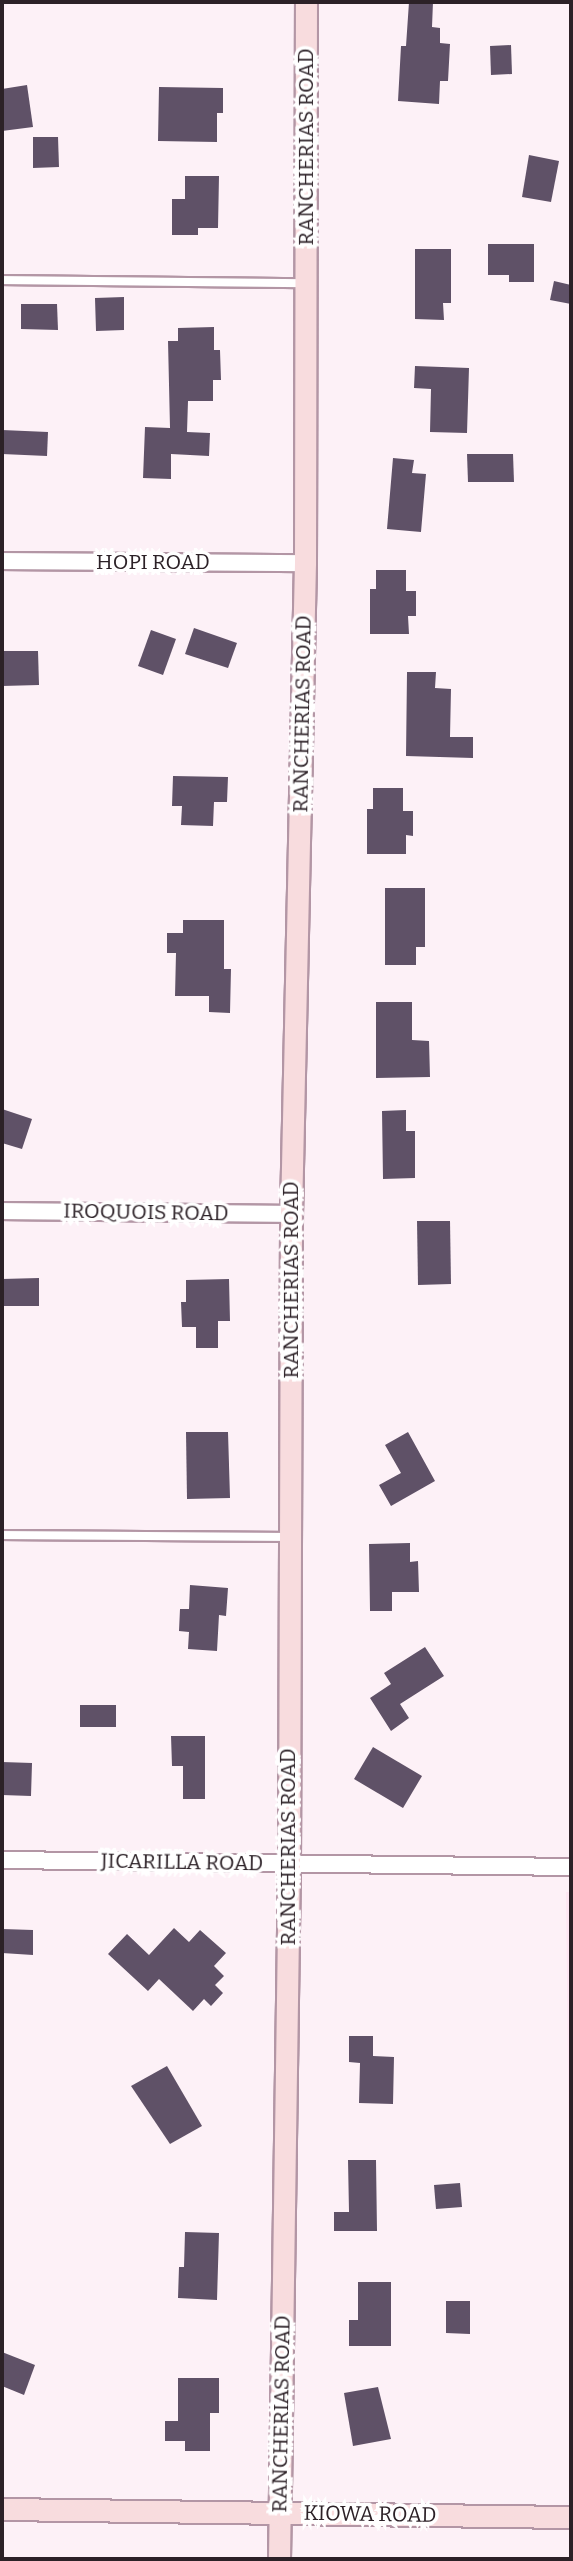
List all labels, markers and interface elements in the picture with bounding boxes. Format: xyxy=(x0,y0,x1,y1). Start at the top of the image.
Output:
street label: RANCHERIAS ROAD xyxy=(293,48,319,246)
street label: HOPI ROAD xyxy=(96,549,210,575)
street label: RANCHERIAS ROAD xyxy=(288,615,316,813)
street label: RANCHERIAS ROAD xyxy=(278,1181,304,1379)
street label: IROQUOIS ROAD xyxy=(63,1198,229,1226)
street label: RANCHERIAS ROAD xyxy=(275,1748,301,1946)
street label: JICARILLA ROAD xyxy=(101,1848,263,1876)
street label: RANCHERIAS ROAD xyxy=(267,2315,295,2513)
street label: KIOWA ROAD xyxy=(303,2500,437,2528)

